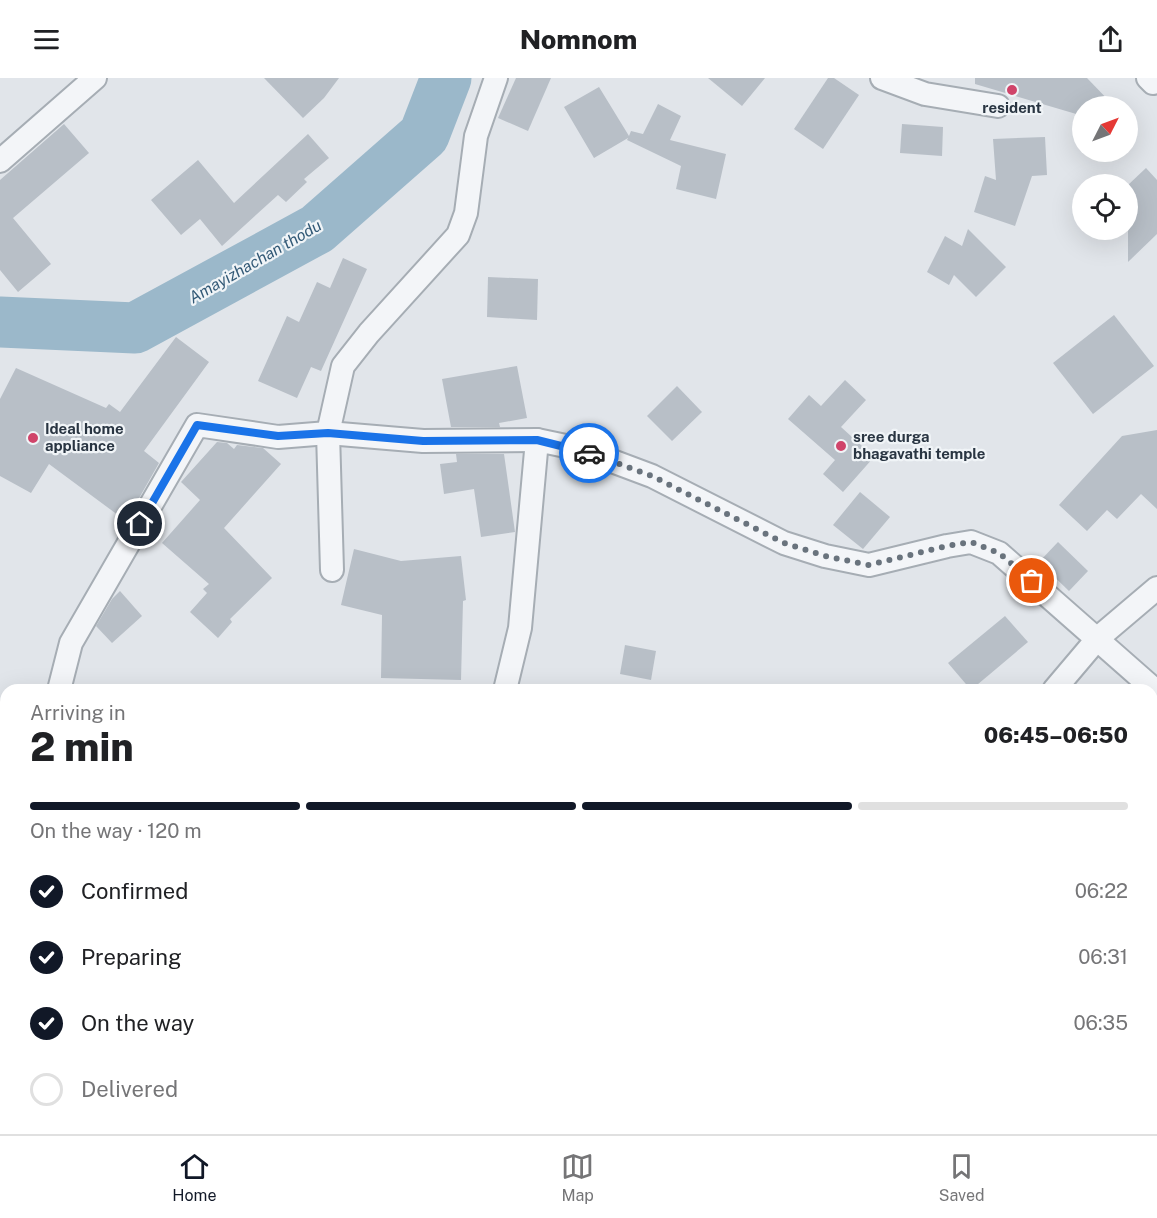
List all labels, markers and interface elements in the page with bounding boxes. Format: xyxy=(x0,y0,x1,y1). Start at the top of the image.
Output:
icon: menu xyxy=(30,23,63,56)
text: Nomnom xyxy=(520,23,637,55)
icon: share xyxy=(1094,23,1127,56)
marker: resident xyxy=(1005,83,1019,97)
north arrow xyxy=(1072,96,1138,162)
map controls xyxy=(1072,96,1138,240)
place label: resident xyxy=(982,99,1042,116)
button: locate xyxy=(1072,174,1138,240)
water label: Amayizhachan thodu xyxy=(186,216,325,307)
place label: Ideal home appliance xyxy=(45,420,124,454)
courier xyxy=(559,423,619,483)
place label: sree durga bhagavathi temple xyxy=(853,428,985,462)
marker: Ideal home appliance xyxy=(26,431,40,445)
icon: car xyxy=(573,437,606,470)
marker: sree durga bhagavathi temple xyxy=(834,439,848,453)
pin xyxy=(114,498,165,549)
icon: home xyxy=(123,507,156,540)
pin xyxy=(1006,555,1057,606)
icon: bag xyxy=(1015,564,1048,597)
text: Arriving in xyxy=(30,701,125,725)
text: 06:45–06:50 xyxy=(984,722,1128,748)
text: 2 min xyxy=(30,724,134,770)
text: On the way · 120 m xyxy=(30,819,202,843)
icon: check xyxy=(30,875,63,908)
text: Confirmed xyxy=(81,878,188,904)
text: 06:22 xyxy=(1075,879,1128,903)
icon: check xyxy=(30,941,63,974)
text: Preparing xyxy=(81,944,182,970)
text: 06:31 xyxy=(1078,945,1128,969)
icon: check xyxy=(30,1007,63,1040)
text: On the way xyxy=(81,1010,194,1036)
text: 06:35 xyxy=(1074,1011,1128,1035)
text: Delivered xyxy=(81,1076,178,1102)
tab: Home xyxy=(172,1150,216,1205)
tab: Map xyxy=(561,1150,594,1205)
tab: Saved xyxy=(939,1150,985,1205)

